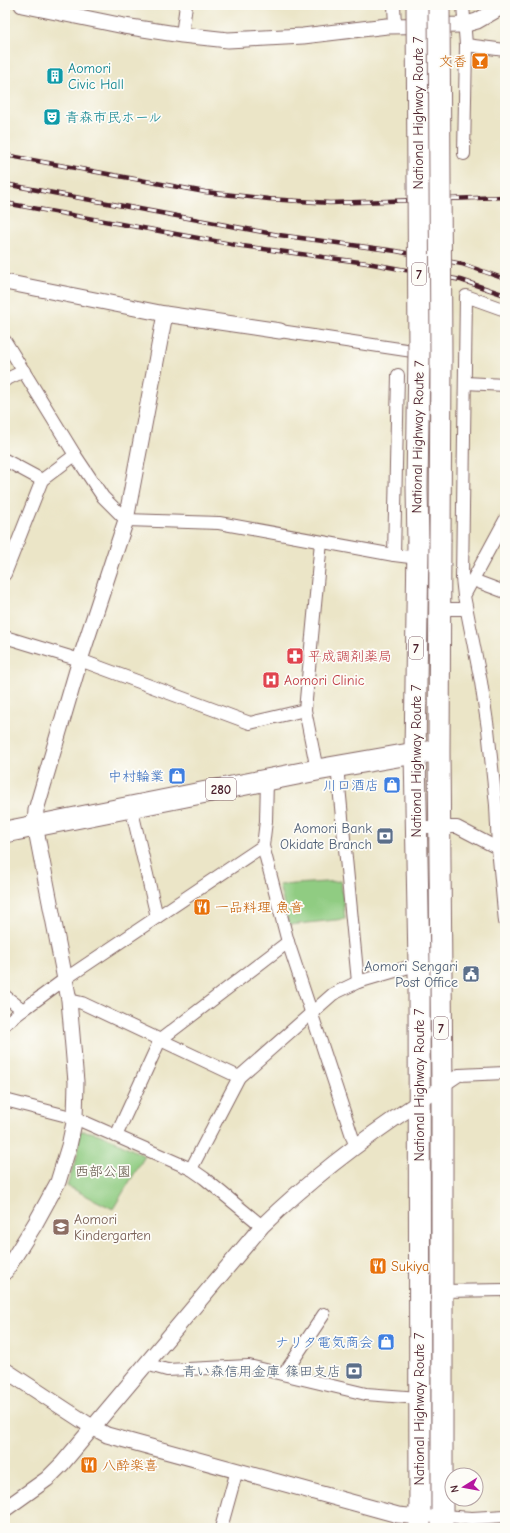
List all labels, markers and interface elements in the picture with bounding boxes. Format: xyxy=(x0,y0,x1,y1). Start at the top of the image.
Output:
street label: National Highway Route 7 xyxy=(410,36,427,189)
bar icon: 文香 xyxy=(470,51,490,71)
place label: 文香 xyxy=(439,53,467,70)
place label: Aomori Civic Hall xyxy=(68,60,124,93)
building icon: Aomori Civic Hall xyxy=(45,66,65,86)
theatre icon: 青森市民ホール xyxy=(42,107,62,127)
place label: 青森市民ホール xyxy=(65,109,162,126)
road number: 7 xyxy=(412,263,426,285)
street label: National Highway Route 7 xyxy=(408,360,428,514)
road number: 7 xyxy=(409,637,423,659)
pharmacy icon: 平成調剤薬局 xyxy=(285,646,305,666)
place label: 平成調剤薬局 xyxy=(308,648,392,665)
hospital icon: Aomori Clinic xyxy=(261,670,281,690)
place label: Aomori Clinic xyxy=(284,672,365,689)
street label: National Highway Route 7 xyxy=(408,684,425,837)
shop icon: 中村輪業 xyxy=(167,766,187,786)
place label: 中村輪業 xyxy=(108,768,164,785)
shop icon: 川口酒店 xyxy=(382,775,402,795)
place label: 川口酒店 xyxy=(323,777,379,794)
road number: 280 xyxy=(206,778,236,800)
place label: Aomori Bank Okidate Branch xyxy=(280,820,372,853)
bank icon: Aomori Bank Okidate Branch xyxy=(375,826,395,846)
restaurant icon: 一品料理 魚音 xyxy=(192,897,212,917)
place label: 一品料理 魚音 xyxy=(215,899,304,916)
place label: Aomori Sengari Post Office xyxy=(364,958,458,991)
public building icon: Aomori Sengari Post Office xyxy=(461,964,481,984)
street label: National Highway Route 7 xyxy=(411,1008,428,1161)
road number: 7 xyxy=(434,1017,448,1039)
park label: 西部公園 xyxy=(75,1163,131,1180)
place label: Aomori Kindergarten xyxy=(74,1211,151,1244)
school or university icon: Aomori Kindergarten xyxy=(51,1217,71,1237)
restaurant icon: Sukiya xyxy=(368,1256,388,1276)
place label: Sukiya xyxy=(391,1258,429,1275)
shop icon: ナリタ電気商会 xyxy=(376,1332,396,1352)
street label: National Highway Route 7 xyxy=(411,1332,428,1485)
place label: ナリタ電気商会 xyxy=(275,1334,373,1351)
bank icon: 青い森信用金庫 篠田支店 xyxy=(344,1361,364,1381)
place label: 青い森信用金庫 篠田支店 xyxy=(182,1363,341,1380)
restaurant icon: 八酔楽喜 xyxy=(79,1455,99,1475)
place label: 八酔楽喜 xyxy=(102,1457,158,1474)
north arrow xyxy=(444,1467,484,1507)
text: N xyxy=(448,1484,462,1494)

